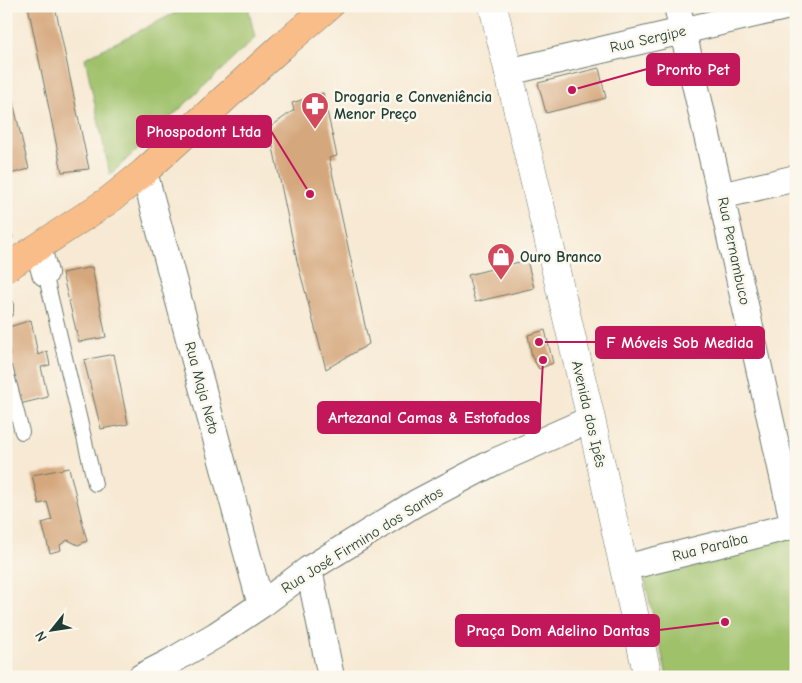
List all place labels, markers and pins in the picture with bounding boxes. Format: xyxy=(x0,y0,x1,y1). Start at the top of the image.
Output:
callout: Pronto Pet xyxy=(647,54,739,85)
place label: Drogaria e Conveniência Menor Preço xyxy=(334,88,492,123)
pharmacy icon: Drogaria e Conveniência Menor Preço xyxy=(300,91,330,130)
callout: Phospodont Ltda xyxy=(137,116,271,147)
shop icon: Ouro Branco xyxy=(486,242,516,281)
place label: Ouro Branco xyxy=(520,248,602,266)
callout: F Móveis Sob Medida xyxy=(596,327,764,358)
callout: Artezanal Camas & Estofados xyxy=(318,402,540,433)
callout: Praça Dom Adelino Dantas xyxy=(456,615,659,646)

